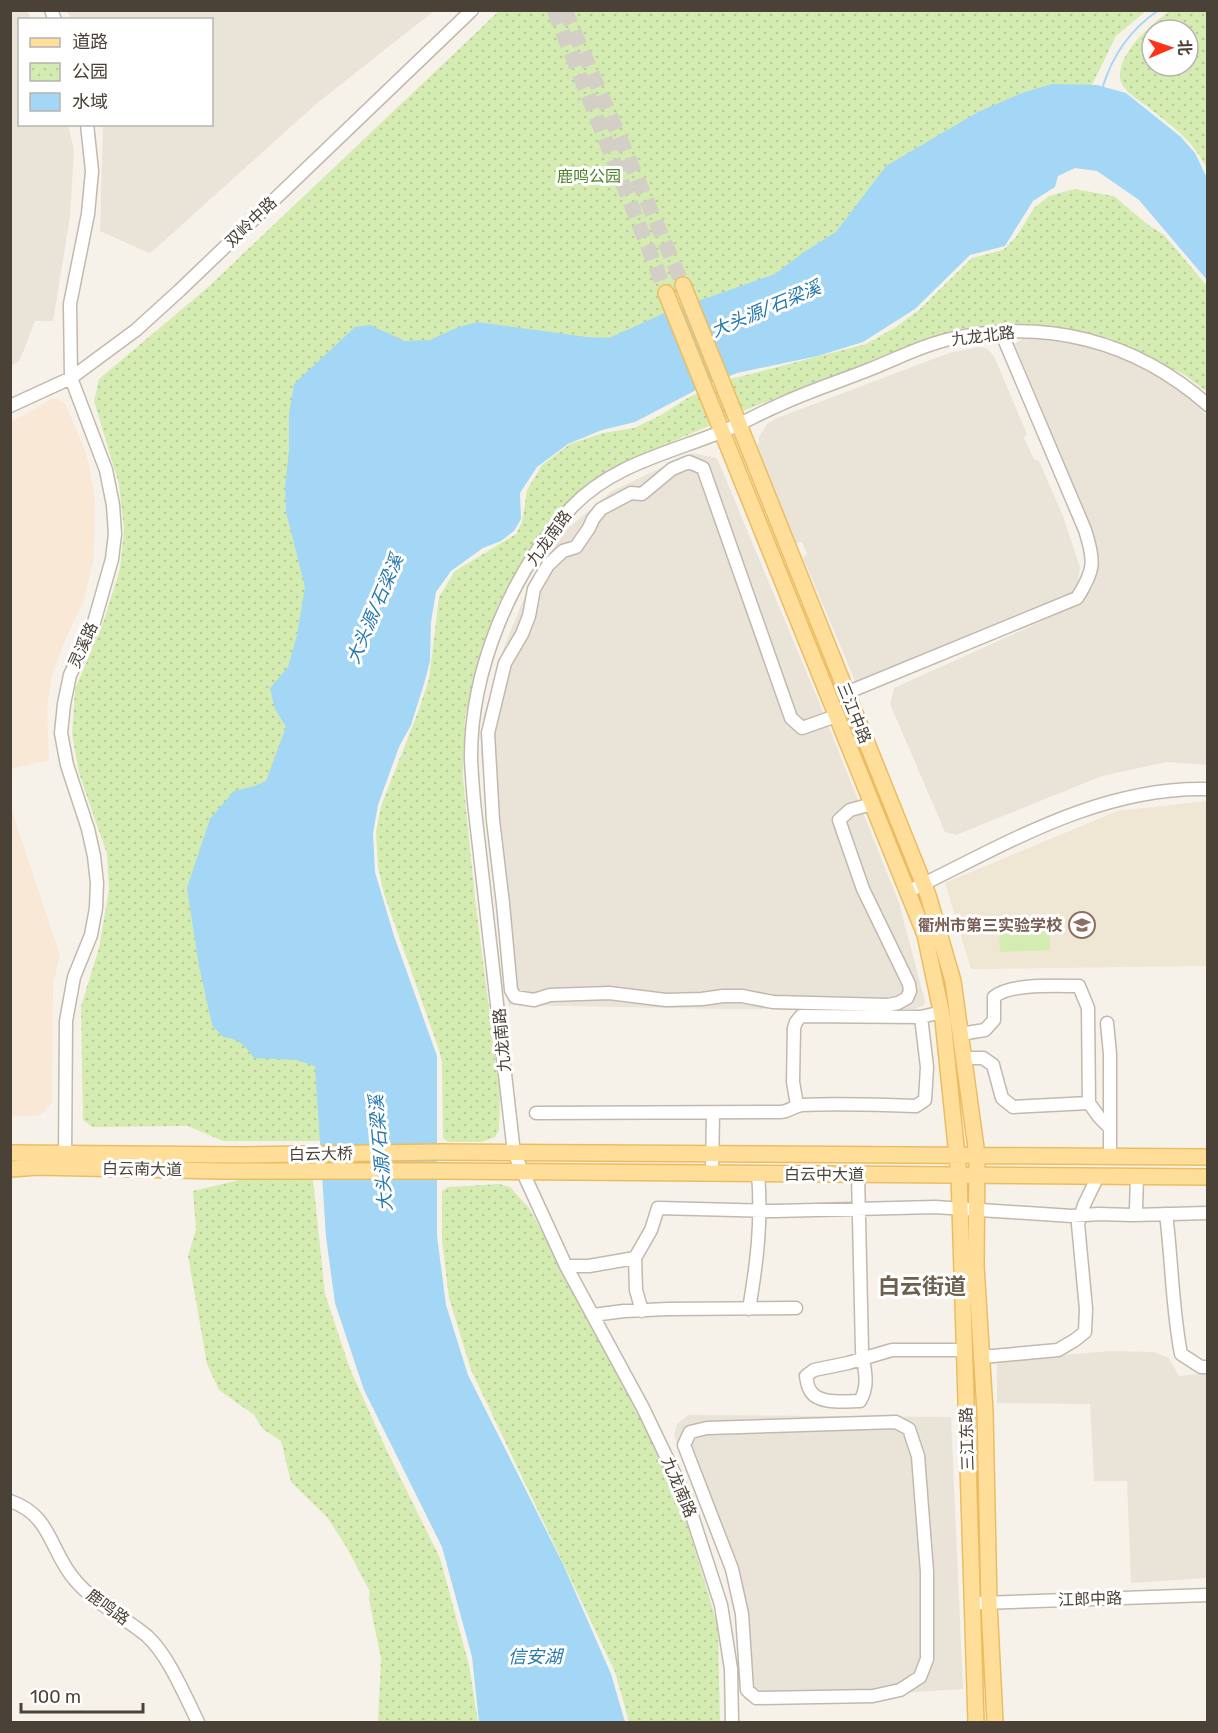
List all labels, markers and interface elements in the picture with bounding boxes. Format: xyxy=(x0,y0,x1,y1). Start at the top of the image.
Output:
legend xyxy=(18,18,213,126)
north arrow xyxy=(1140,18,1200,78)
text: 道路 xyxy=(72,31,108,53)
text: 北 xyxy=(1175,39,1194,56)
text: 公园 xyxy=(72,61,108,83)
text: 水域 xyxy=(72,91,108,113)
park label: 鹿鸣公园 xyxy=(557,167,621,186)
street label: 双岭中路 xyxy=(221,193,281,251)
water label: 大头源/石梁溪 xyxy=(708,275,826,342)
street label: 九龙北路 xyxy=(950,323,1016,349)
street label: 九龙南路 xyxy=(523,507,575,569)
water label: 大头源/石梁溪 xyxy=(342,549,409,667)
street label: 灵溪路 xyxy=(65,619,101,671)
street label: 三江中路 xyxy=(833,680,875,746)
school or university icon: 衢州市第三实验学校 xyxy=(1067,910,1097,940)
place label: 衢州市第三实验学校 xyxy=(918,916,1063,935)
street label: 九龙南路 xyxy=(490,1007,514,1073)
water label: 大头源/石梁溪 xyxy=(365,1092,397,1212)
street label: 白云大桥 xyxy=(289,1144,353,1164)
street label: 白云南大道 xyxy=(102,1159,182,1179)
street label: 白云中大道 xyxy=(784,1165,864,1184)
district label: 白云街道 xyxy=(878,1273,966,1300)
street label: 三江东路 xyxy=(956,1407,978,1471)
street label: 九龙南路 xyxy=(658,1454,700,1520)
street label: 鹿鸣路 xyxy=(83,1585,133,1629)
street label: 江郎中路 xyxy=(1058,1588,1122,1610)
water label: 信安湖 xyxy=(508,1646,565,1668)
scale bar xyxy=(21,1676,142,1714)
text: 100 m xyxy=(30,1686,81,1708)

